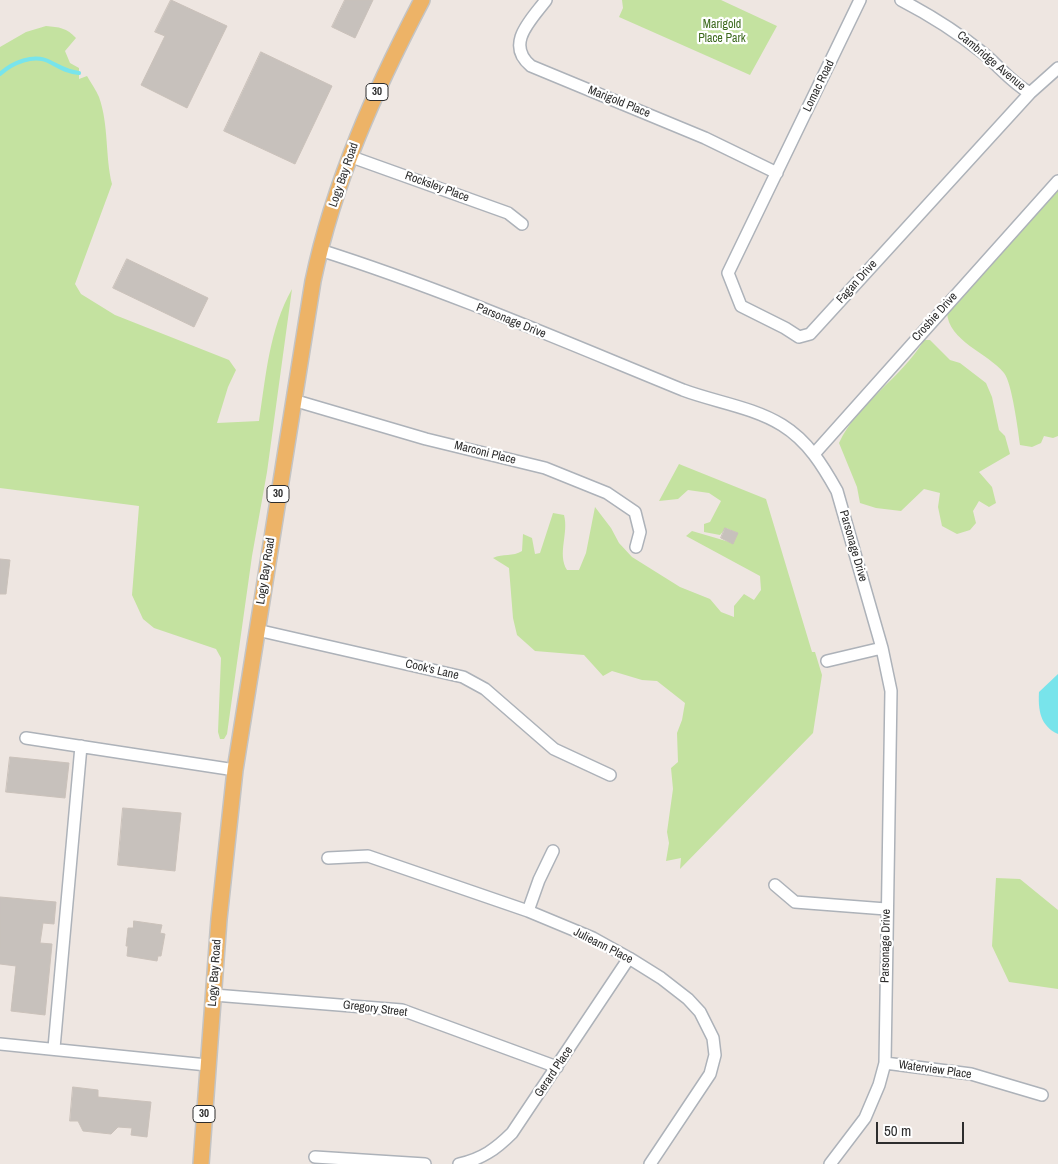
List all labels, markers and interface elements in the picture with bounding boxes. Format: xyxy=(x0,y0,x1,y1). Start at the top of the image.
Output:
park label: Marigold Place Park xyxy=(698,18,746,46)
street label: Cambridge Avenue xyxy=(954,28,1028,94)
street label: Lomac Road xyxy=(800,58,838,114)
street label: Marigold Place xyxy=(586,83,652,121)
road number: 30 xyxy=(366,84,388,100)
street label: Logy Bay Road xyxy=(326,141,362,209)
street label: Rocksley Place xyxy=(403,169,471,205)
street label: Fagan Drive xyxy=(834,257,880,307)
street label: Crosbie Drive xyxy=(909,290,961,344)
street label: Parsonage Drive xyxy=(474,300,548,342)
street label: Marconi Place xyxy=(453,438,517,468)
road number: 30 xyxy=(267,486,289,502)
street label: Parsonage Drive xyxy=(836,509,870,583)
street label: Logy Bay Road xyxy=(254,537,278,605)
street label: Cook's Lane xyxy=(404,657,460,683)
street label: Parsonage Drive xyxy=(878,909,894,983)
street label: Julieann Place xyxy=(571,925,635,967)
street label: Logy Bay Road xyxy=(205,939,225,1007)
street label: Gregory Street xyxy=(342,998,408,1020)
street label: Gerard Place xyxy=(532,1044,576,1100)
street label: Waterview Place xyxy=(898,1058,972,1082)
road number: 30 xyxy=(193,1106,215,1122)
scale bar xyxy=(878,1112,966,1144)
text: 50 m xyxy=(884,1120,911,1141)

